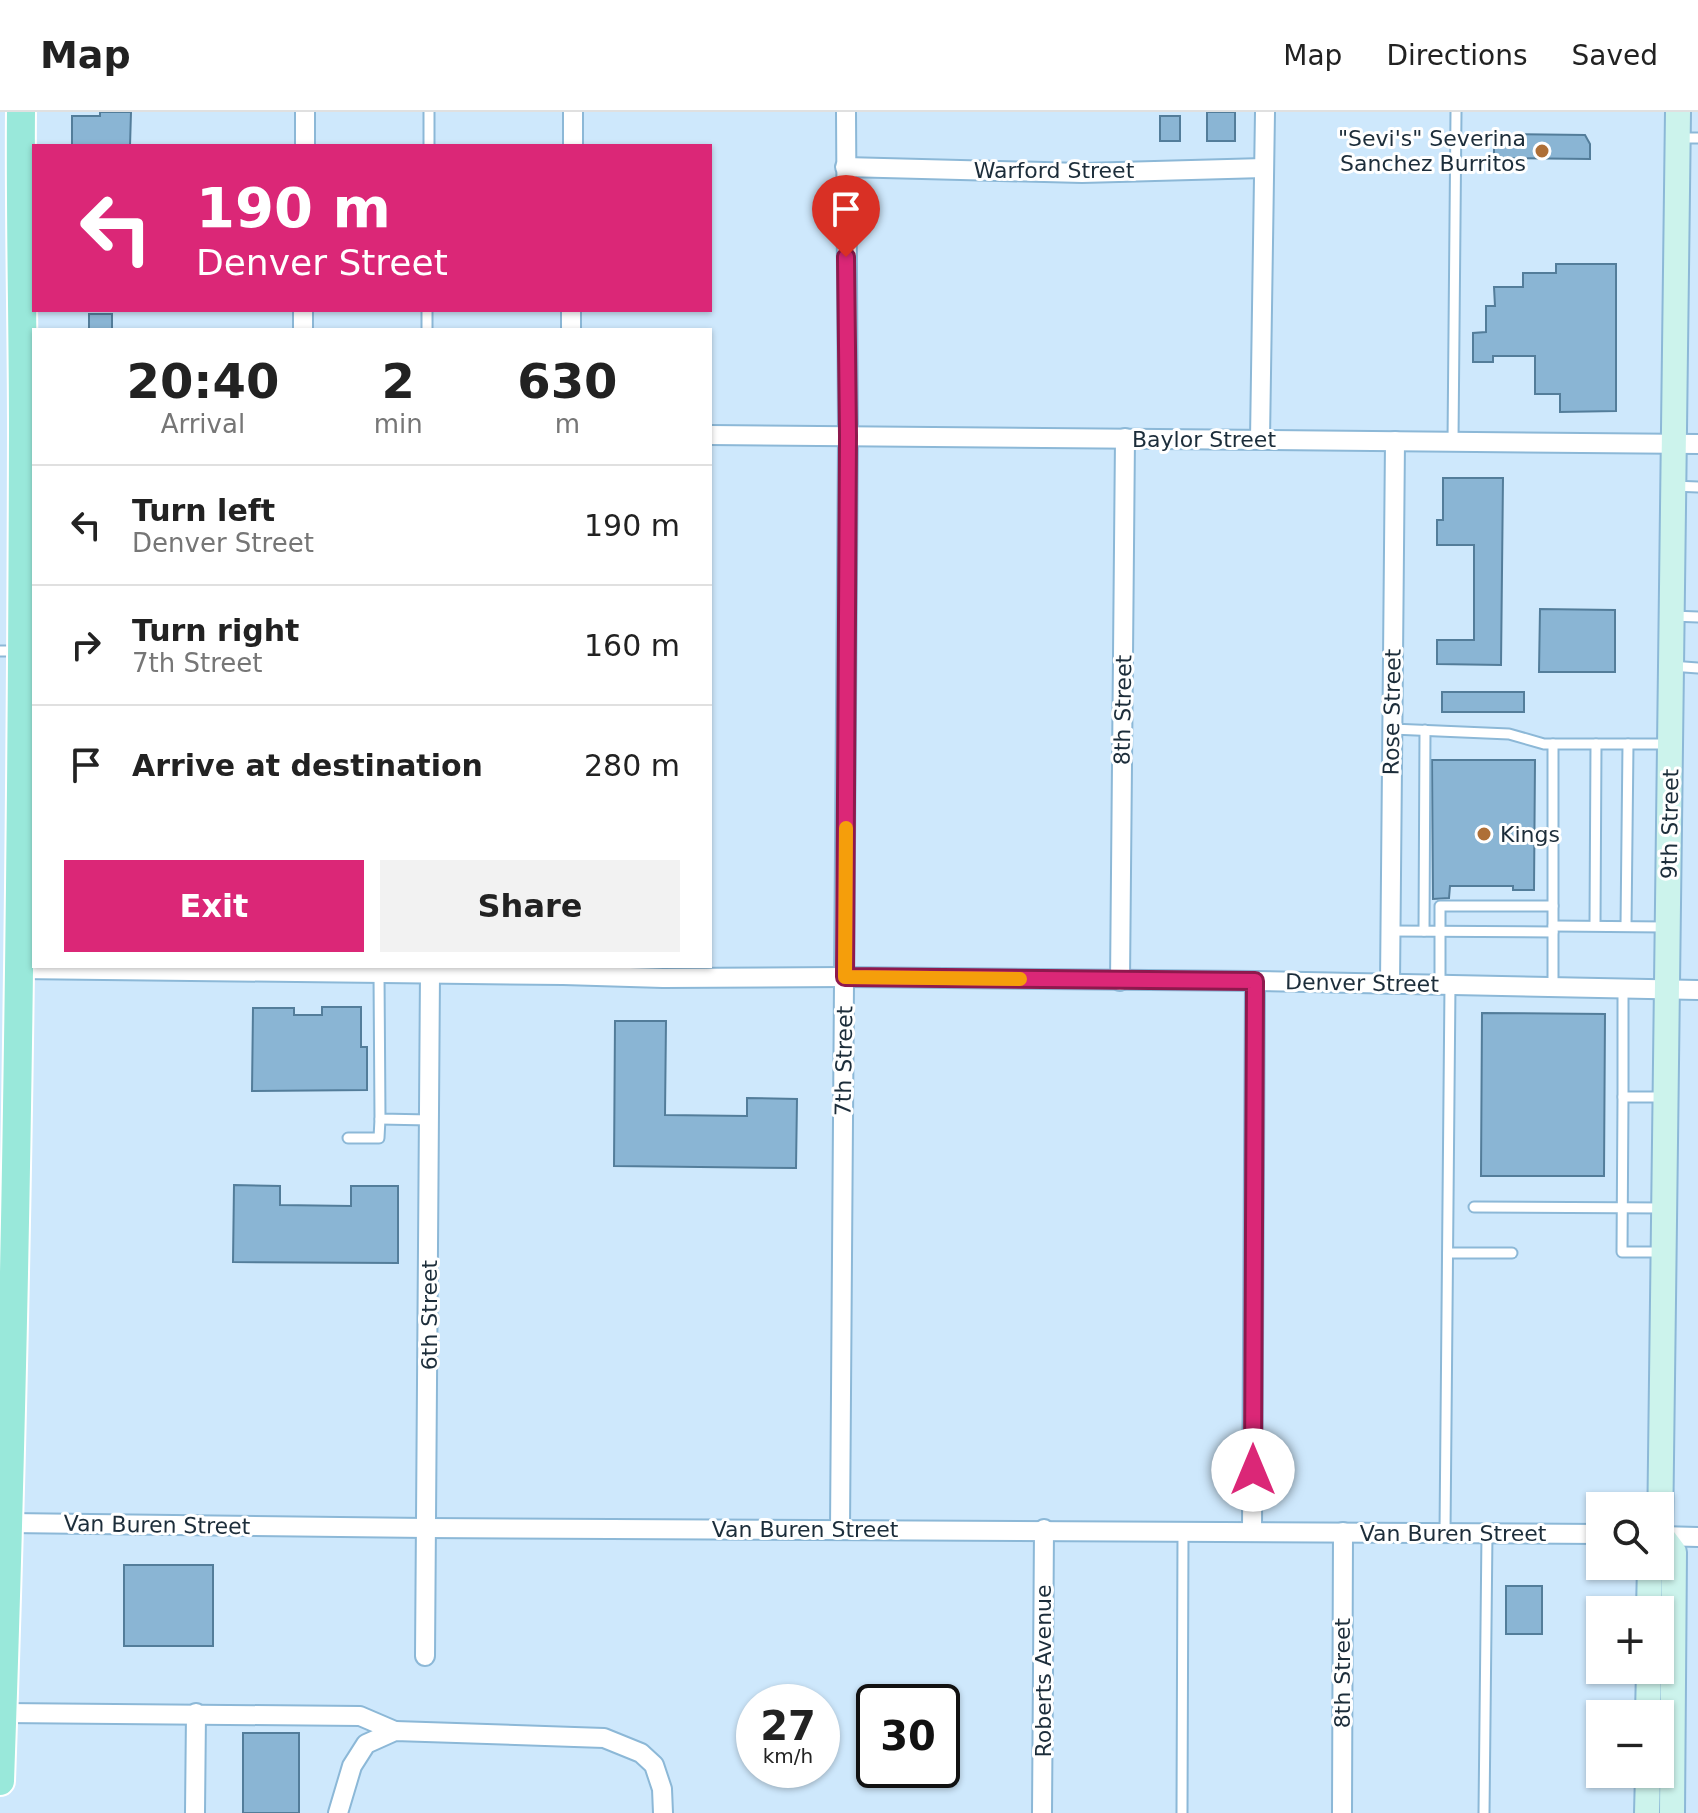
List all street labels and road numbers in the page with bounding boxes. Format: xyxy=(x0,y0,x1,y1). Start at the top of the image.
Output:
street label: Warford Street xyxy=(974,158,1135,183)
street label: Baylor Street xyxy=(1132,427,1276,452)
street label: Rose Street xyxy=(1378,648,1406,776)
street label: 8th Street xyxy=(1110,654,1136,765)
street label: 9th Street xyxy=(1657,768,1683,879)
street label: Denver Street xyxy=(1285,969,1440,997)
street label: 7th Street xyxy=(831,1005,857,1116)
street label: 6th Street xyxy=(417,1259,442,1370)
street label: Van Buren Street xyxy=(63,1511,251,1539)
street label: Van Buren Street xyxy=(712,1517,899,1542)
street label: Van Buren Street xyxy=(1360,1521,1547,1546)
street label: Roberts Avenue xyxy=(1031,1584,1056,1758)
street label: 8th Street xyxy=(1330,1617,1355,1728)

